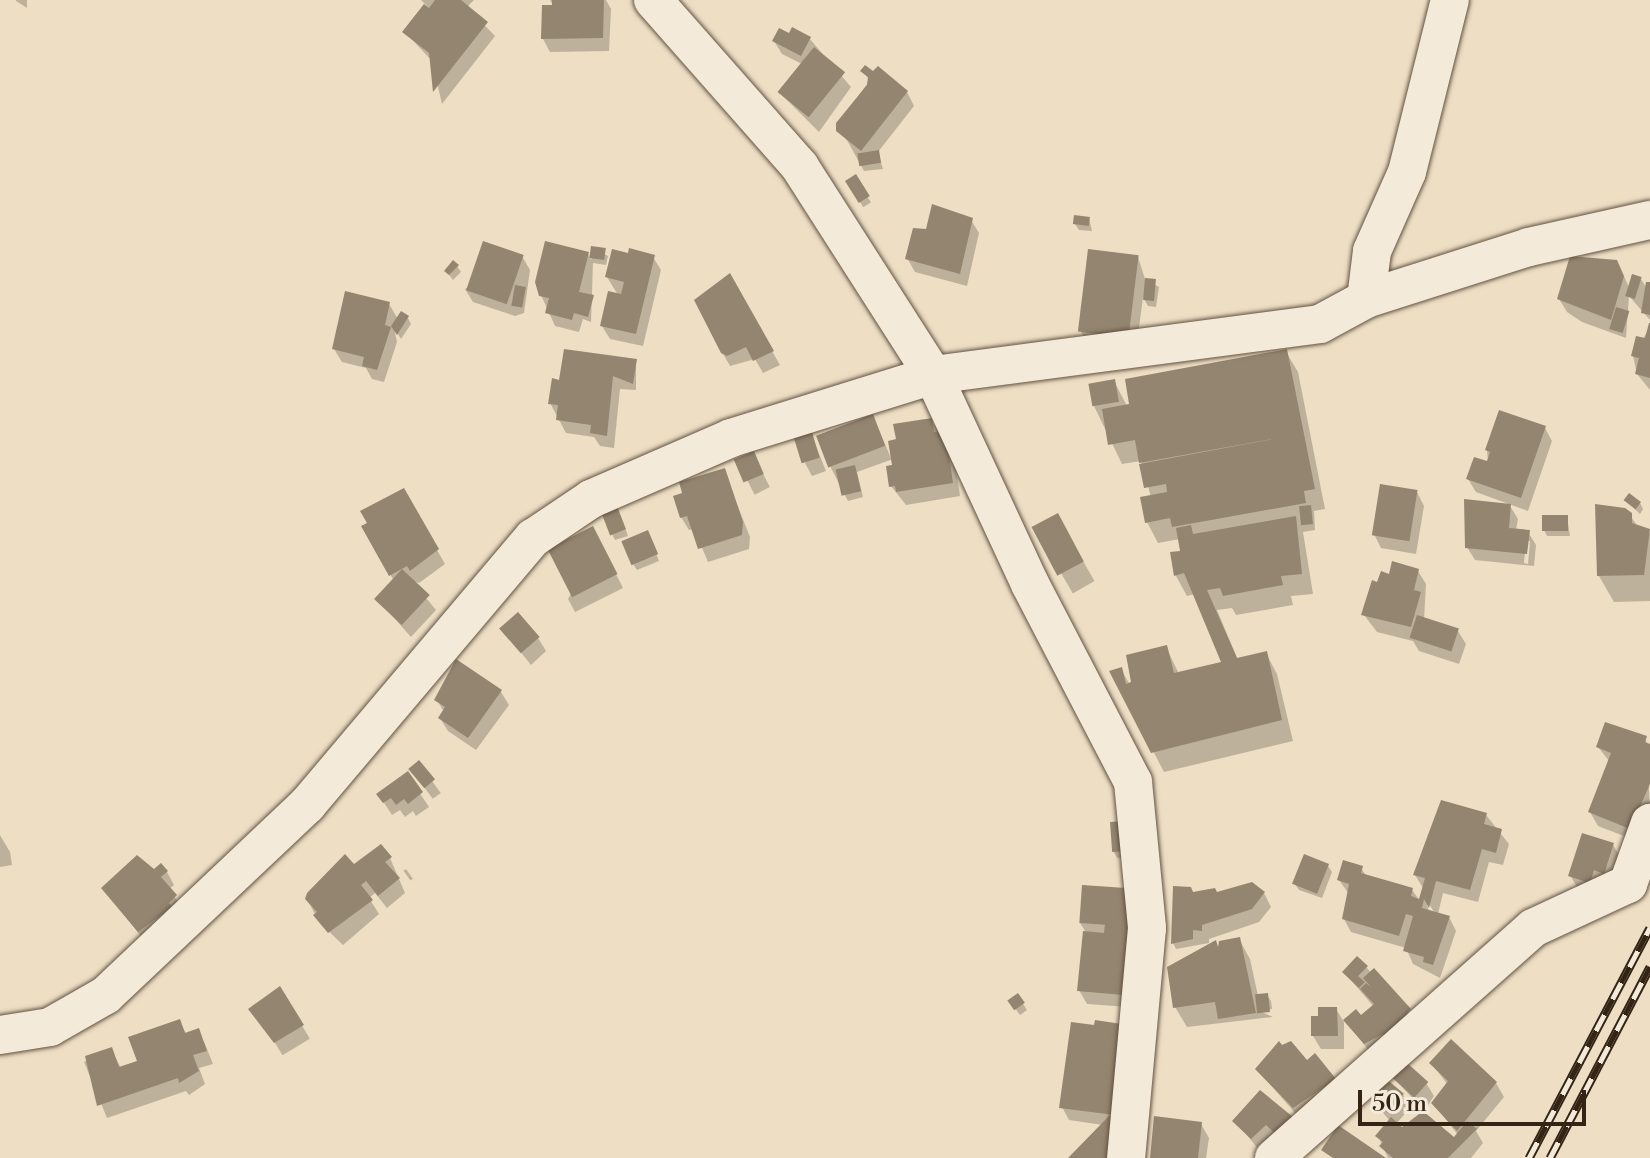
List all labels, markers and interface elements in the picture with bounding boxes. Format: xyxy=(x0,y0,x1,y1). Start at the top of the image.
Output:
scale bar xyxy=(1362,1074,1590,1124)
text: 50 m xyxy=(1372,1089,1427,1119)

